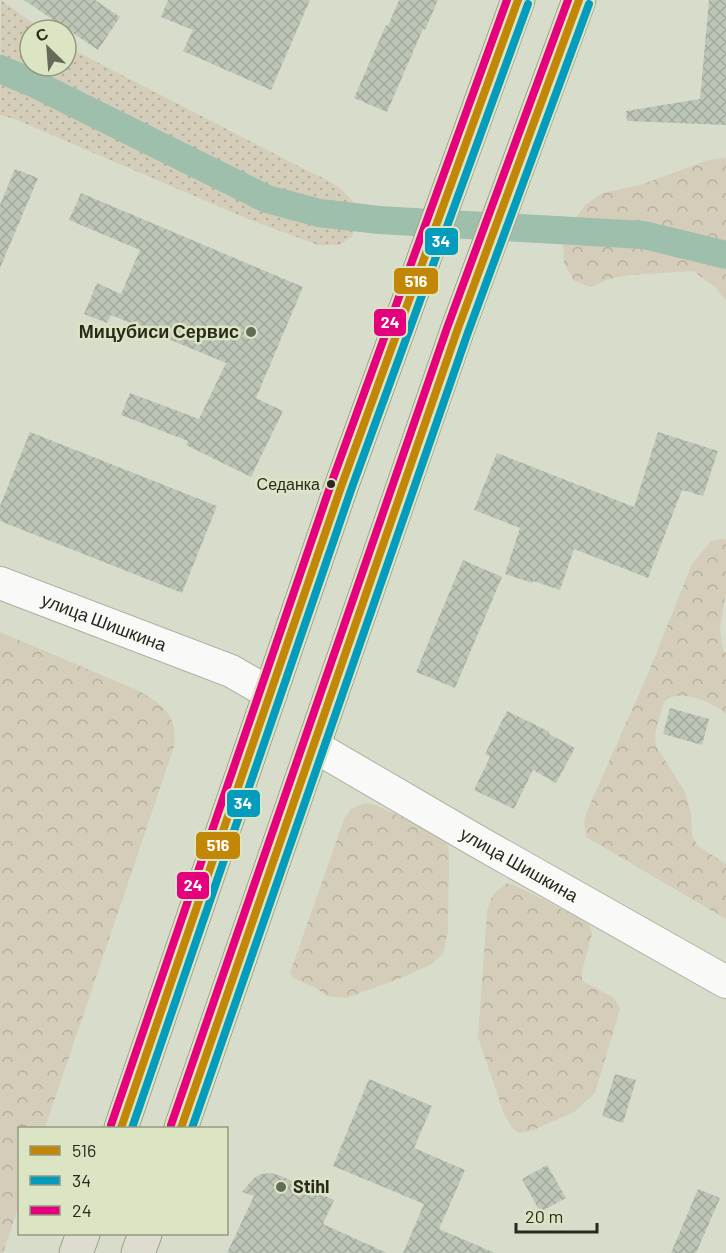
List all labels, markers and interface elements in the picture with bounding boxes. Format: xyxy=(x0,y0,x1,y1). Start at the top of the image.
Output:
north arrow xyxy=(18,18,78,78)
text: С xyxy=(32,23,51,45)
line badge: 34 xyxy=(424,227,459,256)
text: 34 xyxy=(432,231,450,250)
line badge: 516 xyxy=(393,267,439,295)
text: 516 xyxy=(405,271,428,290)
line badge: 24 xyxy=(373,308,407,337)
text: 24 xyxy=(381,312,399,331)
place label: Мицубиси Сервис xyxy=(79,320,239,342)
marker: Мицубиси Сервис xyxy=(244,325,258,339)
place label: Седанка xyxy=(257,474,320,493)
marker: Седанка xyxy=(325,478,337,490)
street label: улица Шишкина xyxy=(38,588,171,656)
line badge: 34 xyxy=(226,789,261,818)
text: 34 xyxy=(234,793,252,812)
street label: улица Шишкина xyxy=(457,822,583,907)
line badge: 516 xyxy=(195,831,241,860)
text: 516 xyxy=(207,835,230,854)
line badge: 24 xyxy=(176,871,210,900)
text: 24 xyxy=(184,875,202,894)
legend xyxy=(18,1127,228,1235)
text: 516 xyxy=(72,1139,96,1161)
text: 34 xyxy=(72,1169,91,1191)
place label: Stihl xyxy=(293,1175,329,1197)
marker: Stihl xyxy=(274,1180,288,1194)
scale bar xyxy=(516,1196,597,1234)
text: 24 xyxy=(72,1199,92,1221)
text: 20 m xyxy=(525,1205,563,1227)

